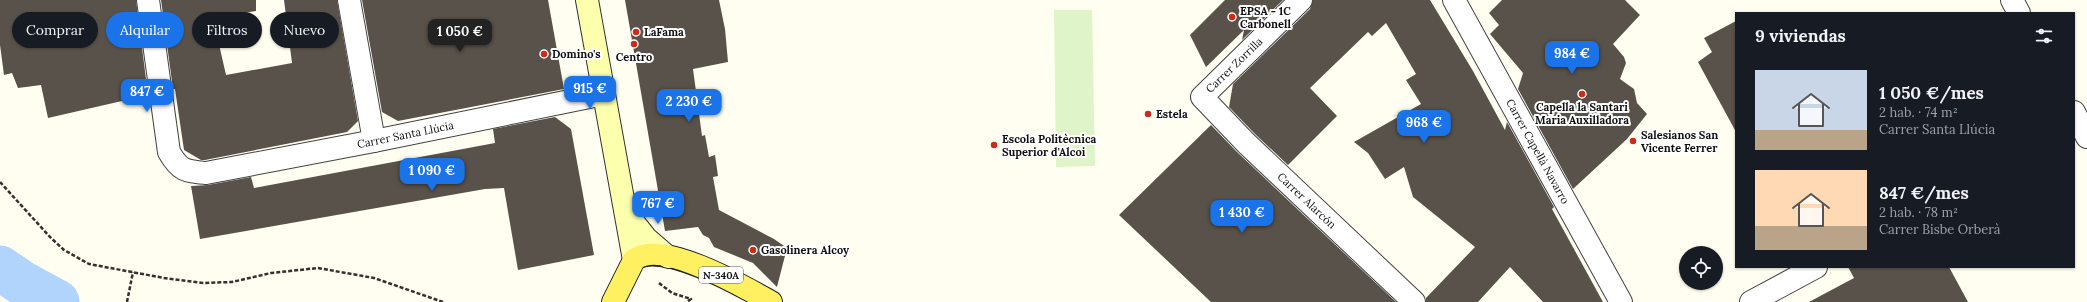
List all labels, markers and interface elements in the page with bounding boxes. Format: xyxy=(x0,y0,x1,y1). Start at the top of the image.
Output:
place label: EPSA - 1C Carbonell xyxy=(1240,4,1291,31)
chip: Comprar xyxy=(12,12,98,48)
chip: Alquilar xyxy=(106,12,184,48)
chip: Filtros xyxy=(192,12,262,48)
chip: Nuevo xyxy=(270,12,339,48)
marker: EPSA - 1C Carbonell xyxy=(1227,12,1237,22)
pin: 1 050 € xyxy=(423,19,497,53)
text: 1 050 € xyxy=(437,23,483,40)
place label: LaFama xyxy=(644,25,684,39)
text: 9 viviendas xyxy=(1755,25,1846,47)
icon: filters xyxy=(2033,25,2055,47)
marker: LaFama xyxy=(631,27,641,37)
street label: Carrer Zorrilla xyxy=(1203,34,1266,96)
marker: Centro xyxy=(629,39,639,49)
pin: 984 € xyxy=(1544,41,1600,75)
text: 984 € xyxy=(1554,45,1590,62)
place label: Domino's xyxy=(552,47,601,61)
marker: Domino's xyxy=(539,49,549,59)
place label: Centro xyxy=(616,50,652,64)
pin: 915 € xyxy=(562,76,618,110)
pin: 847 € xyxy=(119,79,175,113)
text: 915 € xyxy=(573,80,607,97)
text: 1 050 €/mes xyxy=(1879,82,1984,104)
text: 847 € xyxy=(130,83,164,100)
icon: home xyxy=(1787,86,1835,134)
pin: 2 230 € xyxy=(652,89,726,123)
marker: Capella la Santari Maria Auxilladora xyxy=(1577,89,1587,99)
text: 2 230 € xyxy=(666,93,712,110)
street label: Carrer Capellà Navarro xyxy=(1503,96,1572,206)
place label: Capella la Santari Maria Auxilladora xyxy=(1535,100,1629,127)
text: 2 hab. · 74 m² xyxy=(1879,104,1958,121)
place label: Estela xyxy=(1156,107,1188,121)
marker: Estela xyxy=(1143,109,1153,119)
pin: 968 € xyxy=(1396,110,1452,144)
text: 968 € xyxy=(1406,114,1442,131)
street label: Carrer Santa Llúcia xyxy=(356,118,455,151)
text: Carrer Santa Llúcia xyxy=(1879,121,1995,138)
place label: Salesianos San Vicente Ferrer xyxy=(1641,128,1718,155)
place label: Escola Politècnica Superior d'Alcoi xyxy=(1002,132,1097,159)
marker: Salesianos San Vicente Ferrer xyxy=(1628,136,1638,146)
marker: Escola Politècnica Superior d'Alcoi xyxy=(989,140,999,150)
pin: 1 090 € xyxy=(395,158,469,192)
text: 1 090 € xyxy=(409,162,455,179)
street label: Carrer Alarcón xyxy=(1275,169,1339,232)
text: 847 €/mes xyxy=(1879,182,1969,204)
icon: home xyxy=(1787,186,1835,234)
pin: 767 € xyxy=(630,191,686,225)
text: 767 € xyxy=(641,195,675,212)
pin: 1 430 € xyxy=(1205,200,1279,234)
text: 1 430 € xyxy=(1219,204,1265,221)
text: 2 hab. · 78 m² xyxy=(1879,204,1958,221)
text: Carrer Bisbe Orberà xyxy=(1879,221,2001,238)
place label: Gasolinera Alcoy xyxy=(761,243,850,257)
marker: Gasolinera Alcoy xyxy=(748,245,758,255)
map controls xyxy=(1679,246,1723,290)
button: locate xyxy=(1679,246,1723,290)
road number: N-340A xyxy=(699,267,743,283)

